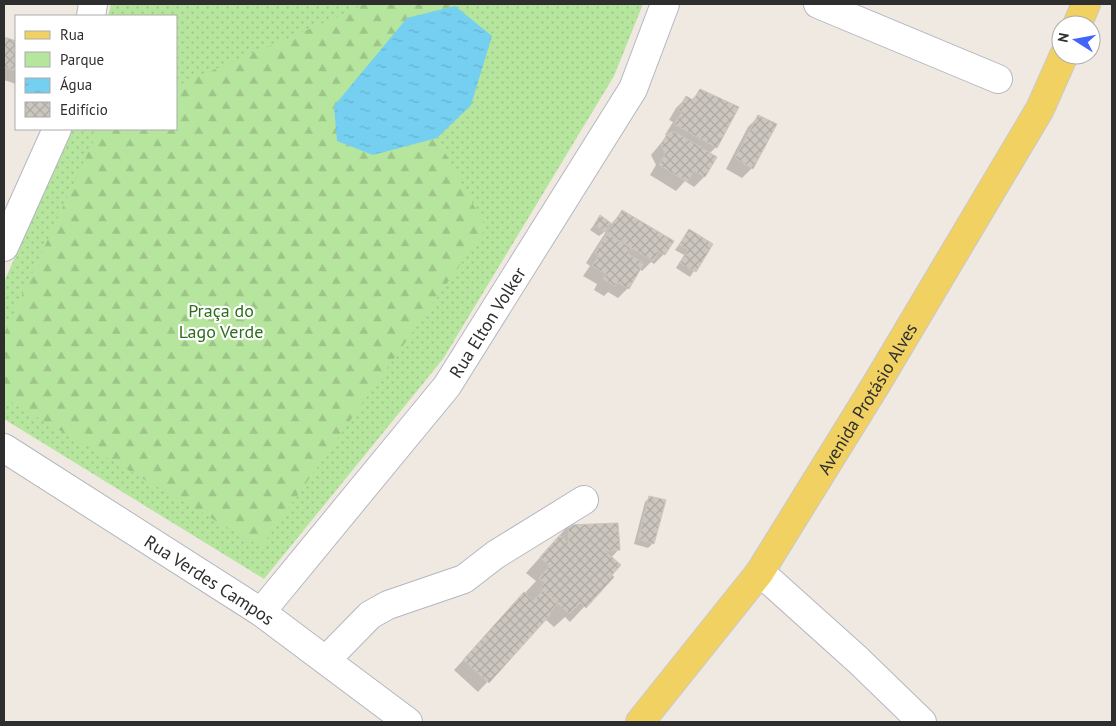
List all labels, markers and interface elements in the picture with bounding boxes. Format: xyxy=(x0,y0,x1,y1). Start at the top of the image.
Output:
legend xyxy=(15,15,178,130)
north arrow xyxy=(1051,15,1101,65)
text: Rua xyxy=(60,25,84,44)
text: N xyxy=(1054,31,1073,44)
text: Parque xyxy=(60,50,104,69)
text: Água xyxy=(60,75,92,94)
text: Edifício xyxy=(60,100,108,119)
street label: Rua Elton Volker xyxy=(444,263,530,382)
park label: Praça do Lago Verde xyxy=(179,299,263,343)
street label: Avenida Protásio Alves xyxy=(812,318,922,478)
street label: Rua Verdes Campos xyxy=(140,529,279,630)

